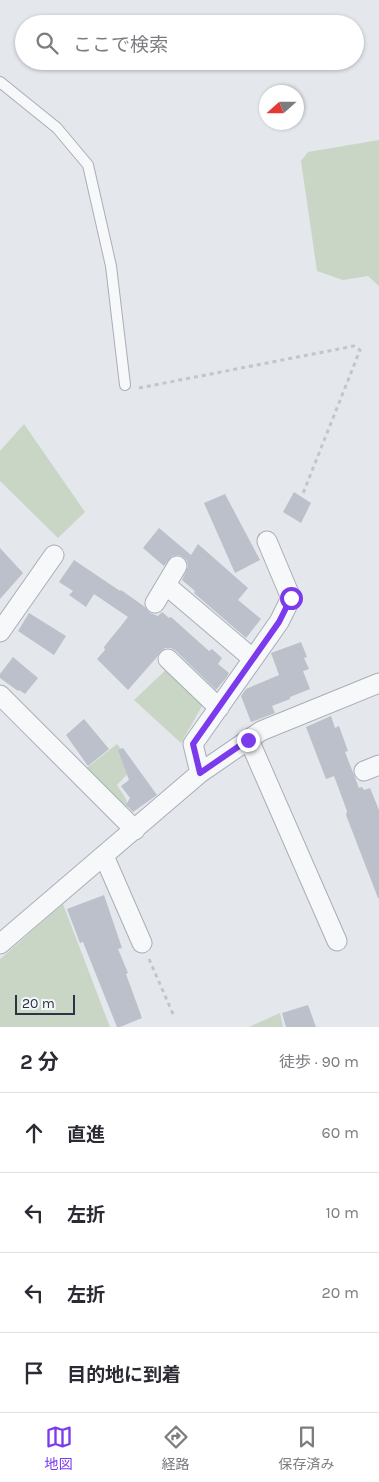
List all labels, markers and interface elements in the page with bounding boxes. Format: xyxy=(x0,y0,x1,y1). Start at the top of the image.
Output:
search box xyxy=(15,15,364,70)
icon: search xyxy=(33,29,61,57)
text: ここで検索 xyxy=(73,34,168,56)
north arrow xyxy=(259,85,304,130)
route start xyxy=(280,587,303,610)
route end xyxy=(237,729,260,752)
scale bar xyxy=(15,992,75,1015)
text: 20 m xyxy=(22,995,55,1012)
text: 2 分 xyxy=(20,1050,59,1074)
text: 徒歩 · 90 m xyxy=(279,1052,359,1071)
icon: ahead xyxy=(20,1119,48,1147)
text: 60 m xyxy=(322,1123,359,1142)
text: 直進 xyxy=(67,1124,105,1146)
icon: left xyxy=(20,1199,48,1227)
text: 10 m xyxy=(325,1203,359,1222)
text: 左折 xyxy=(67,1204,105,1226)
icon: left xyxy=(20,1279,48,1307)
text: 20 m xyxy=(321,1283,359,1302)
text: 左折 xyxy=(67,1284,105,1306)
icon: arrive xyxy=(20,1359,48,1387)
text: 目的地に到着 xyxy=(67,1364,181,1386)
tab: 地図 xyxy=(45,1423,73,1473)
tab: 経路 xyxy=(162,1423,190,1473)
tab: 保存済み xyxy=(279,1423,335,1473)

